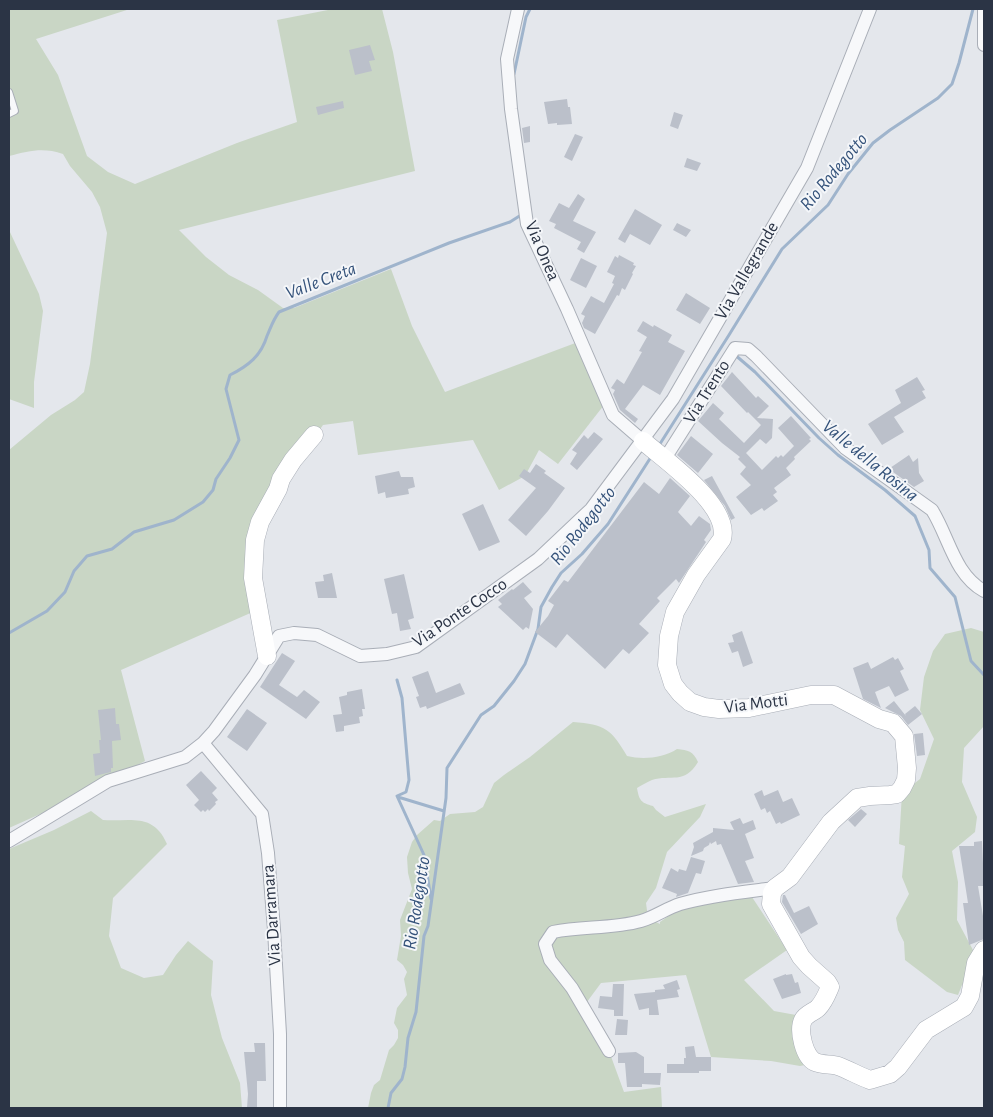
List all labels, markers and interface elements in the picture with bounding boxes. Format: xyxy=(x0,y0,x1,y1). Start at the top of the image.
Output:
water label: Rio Rodegotto xyxy=(797,130,872,214)
street label: Via Onea xyxy=(521,218,563,284)
street label: Via Vallegrande xyxy=(712,219,782,323)
water label: Valle Creta xyxy=(283,259,359,303)
street label: Via Trento xyxy=(681,357,734,427)
water label: Valle della Rosina xyxy=(818,417,922,505)
water label: Rio Rodegotto xyxy=(547,483,619,569)
street label: Via Ponte Cocco xyxy=(410,575,511,651)
street label: Via Motti xyxy=(723,691,789,717)
water label: Rio Rodegotto xyxy=(400,855,434,951)
street label: Via Darramara xyxy=(259,864,285,966)

